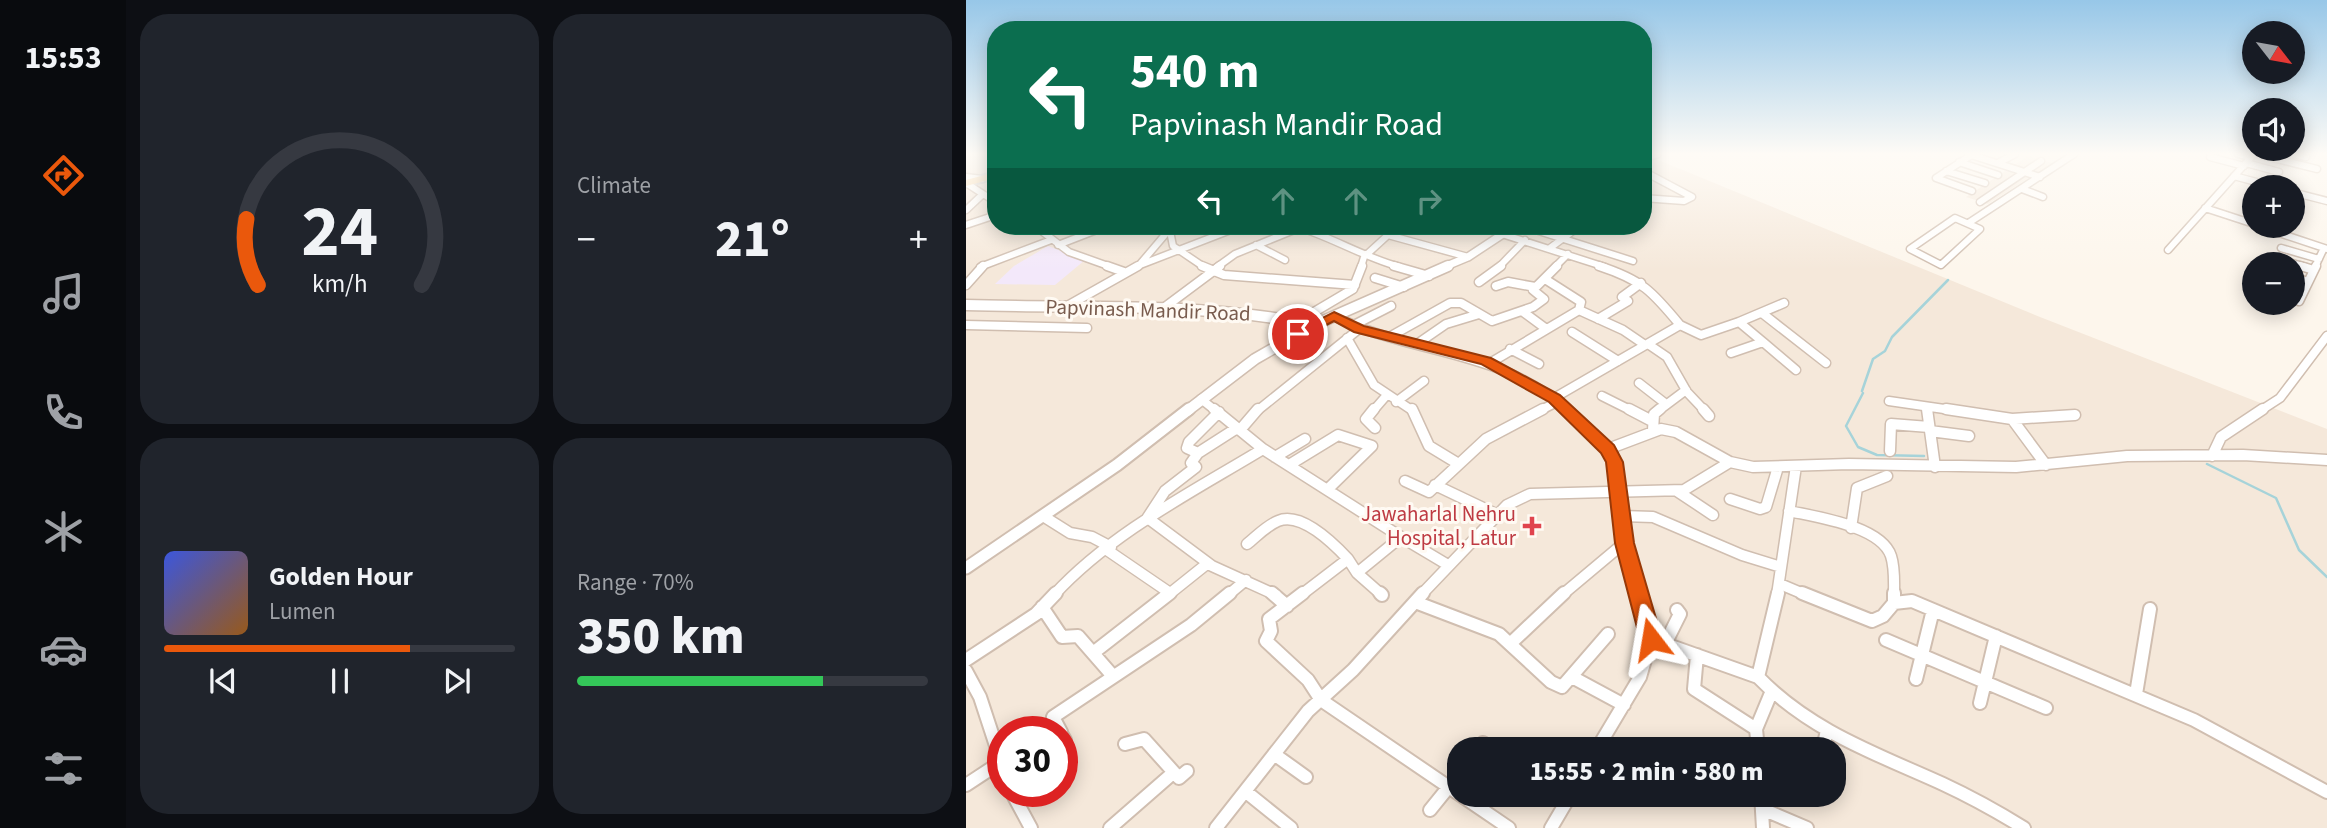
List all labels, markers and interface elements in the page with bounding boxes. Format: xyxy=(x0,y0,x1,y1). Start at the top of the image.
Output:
north arrow xyxy=(2242,21,2305,84)
map controls xyxy=(2242,21,2305,315)
text: 15:53 xyxy=(24,35,102,81)
text: 540 m xyxy=(1130,37,1259,107)
icon: left xyxy=(1015,49,1106,140)
button: sound xyxy=(2242,98,2305,161)
text: Papvinash Mandir Road xyxy=(1130,102,1443,148)
icon: directions xyxy=(39,151,88,200)
text: Climate xyxy=(577,169,651,202)
button: + xyxy=(2242,175,2305,238)
text: 24 xyxy=(301,180,378,284)
icon: left xyxy=(1191,182,1229,220)
icon: ahead xyxy=(1264,182,1302,220)
icon: ahead xyxy=(1337,182,1375,220)
icon: right xyxy=(1410,182,1448,220)
text: 21° xyxy=(715,203,790,277)
text: − xyxy=(577,213,596,267)
text: + xyxy=(909,213,928,267)
button: − xyxy=(2242,252,2305,315)
text: km/h xyxy=(312,266,367,302)
icon: music xyxy=(39,269,88,318)
street label: Papvinash Mandir Road xyxy=(1045,291,1251,329)
pin xyxy=(1268,304,1328,364)
icon: arrive xyxy=(1279,315,1317,353)
icon: phone xyxy=(39,388,88,437)
place label: Jawaharlal Nehru Hospital, Latur xyxy=(1361,499,1517,553)
icon: climate xyxy=(39,507,88,556)
marker: Jawaharlal Nehru Hospital, Latur xyxy=(1522,516,1542,536)
text: Golden Hour xyxy=(269,558,413,595)
text: Range · 70% xyxy=(577,566,694,599)
text: Lumen xyxy=(269,595,336,628)
text: 350 km xyxy=(577,600,745,674)
position arrow xyxy=(1614,602,1688,676)
icon: car xyxy=(39,625,88,674)
icon: previous xyxy=(204,662,242,700)
icon: pause xyxy=(321,662,359,700)
icon: next xyxy=(438,662,476,700)
speed limit sign: 30 xyxy=(987,716,1078,807)
icon: filters xyxy=(39,744,88,793)
text: 15:55 · 2 min · 580 m xyxy=(1530,753,1763,790)

